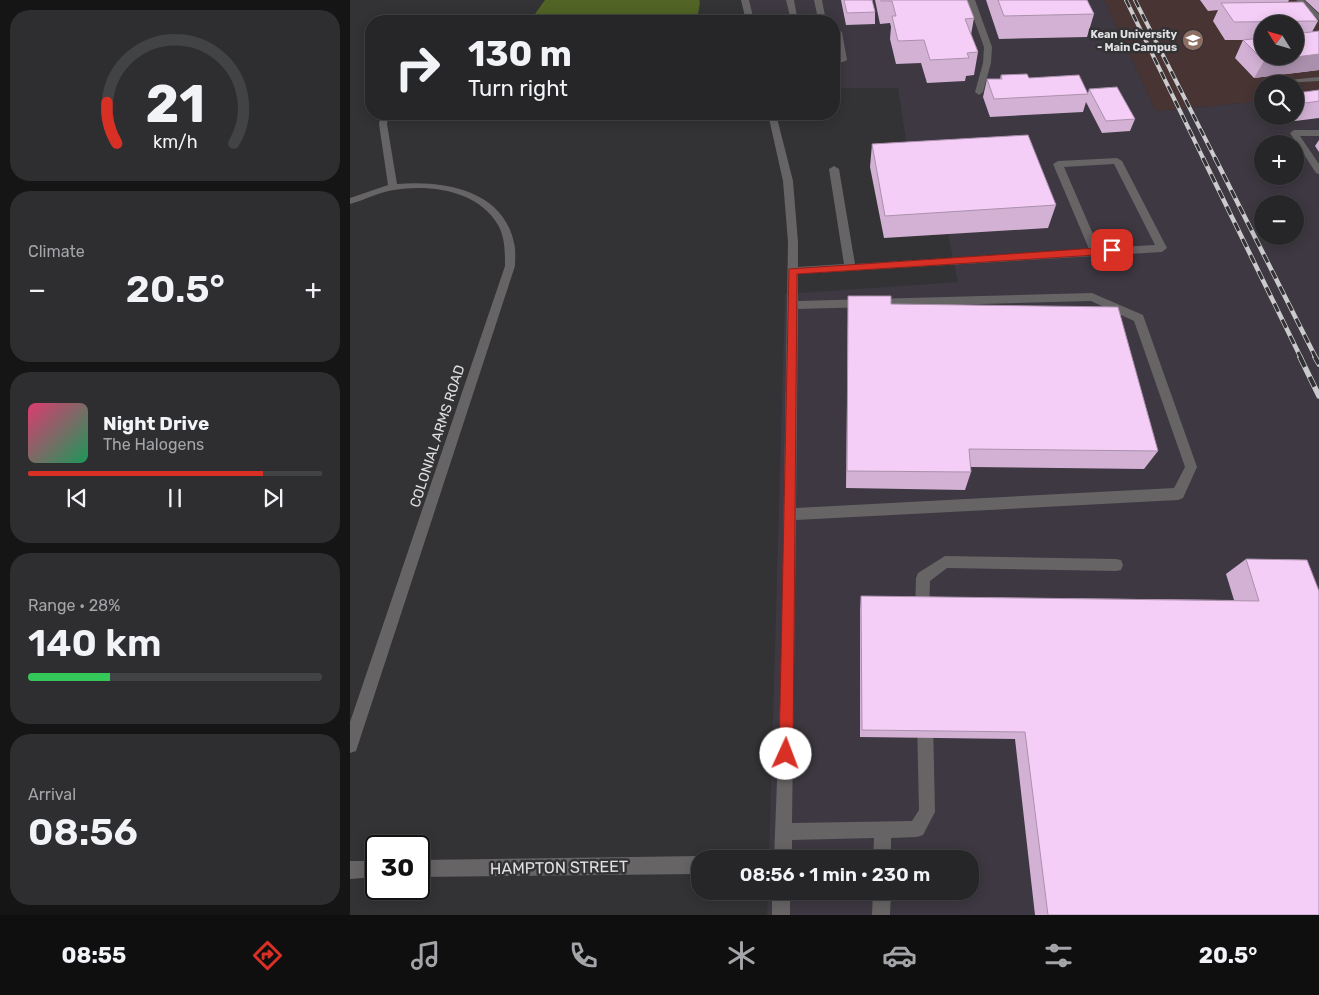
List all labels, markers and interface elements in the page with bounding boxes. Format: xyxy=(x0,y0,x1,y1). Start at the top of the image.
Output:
north arrow xyxy=(1254,15,1304,65)
map controls xyxy=(1254,15,1304,245)
place label: Kean University - Main Campus xyxy=(1091,28,1177,54)
school or university icon: Kean University - Main Campus xyxy=(1181,28,1205,52)
text: 130 m xyxy=(468,33,572,75)
icon: right xyxy=(385,35,450,100)
text: 21 xyxy=(145,73,205,135)
text: Turn right xyxy=(468,75,568,102)
button: search xyxy=(1254,75,1304,125)
text: km/h xyxy=(153,131,197,152)
button: + xyxy=(1254,135,1304,185)
button: − xyxy=(1254,195,1304,245)
pin xyxy=(1091,229,1133,271)
icon: arrive xyxy=(1098,236,1126,264)
text: Climate xyxy=(28,242,85,261)
text: 20.5° xyxy=(126,266,225,312)
text: − xyxy=(28,273,46,306)
text: + xyxy=(305,273,322,306)
street label: COLONIAL ARMS ROAD xyxy=(406,363,469,510)
text: Night Drive xyxy=(103,412,209,435)
text: The Halogens xyxy=(103,435,204,454)
icon: previous xyxy=(63,484,91,512)
icon: pause xyxy=(161,484,189,512)
icon: next xyxy=(259,484,287,512)
text: Range · 28% xyxy=(28,596,120,615)
text: 140 km xyxy=(28,620,161,666)
position arrow xyxy=(759,727,811,779)
text: Arrival xyxy=(28,785,76,804)
text: 08:56 xyxy=(28,809,138,855)
speed limit sign: 30 xyxy=(365,835,430,900)
street label: HAMPTON STREET xyxy=(490,857,628,878)
text: 08:56 · 1 min · 230 m xyxy=(740,863,930,886)
icon: directions xyxy=(250,938,285,973)
icon: music xyxy=(408,938,443,973)
icon: phone xyxy=(566,938,601,973)
icon: climate xyxy=(724,938,759,973)
icon: car xyxy=(882,938,917,973)
icon: filters xyxy=(1041,938,1076,973)
text: 08:55 xyxy=(62,942,126,969)
text: 20.5° xyxy=(1199,942,1257,969)

